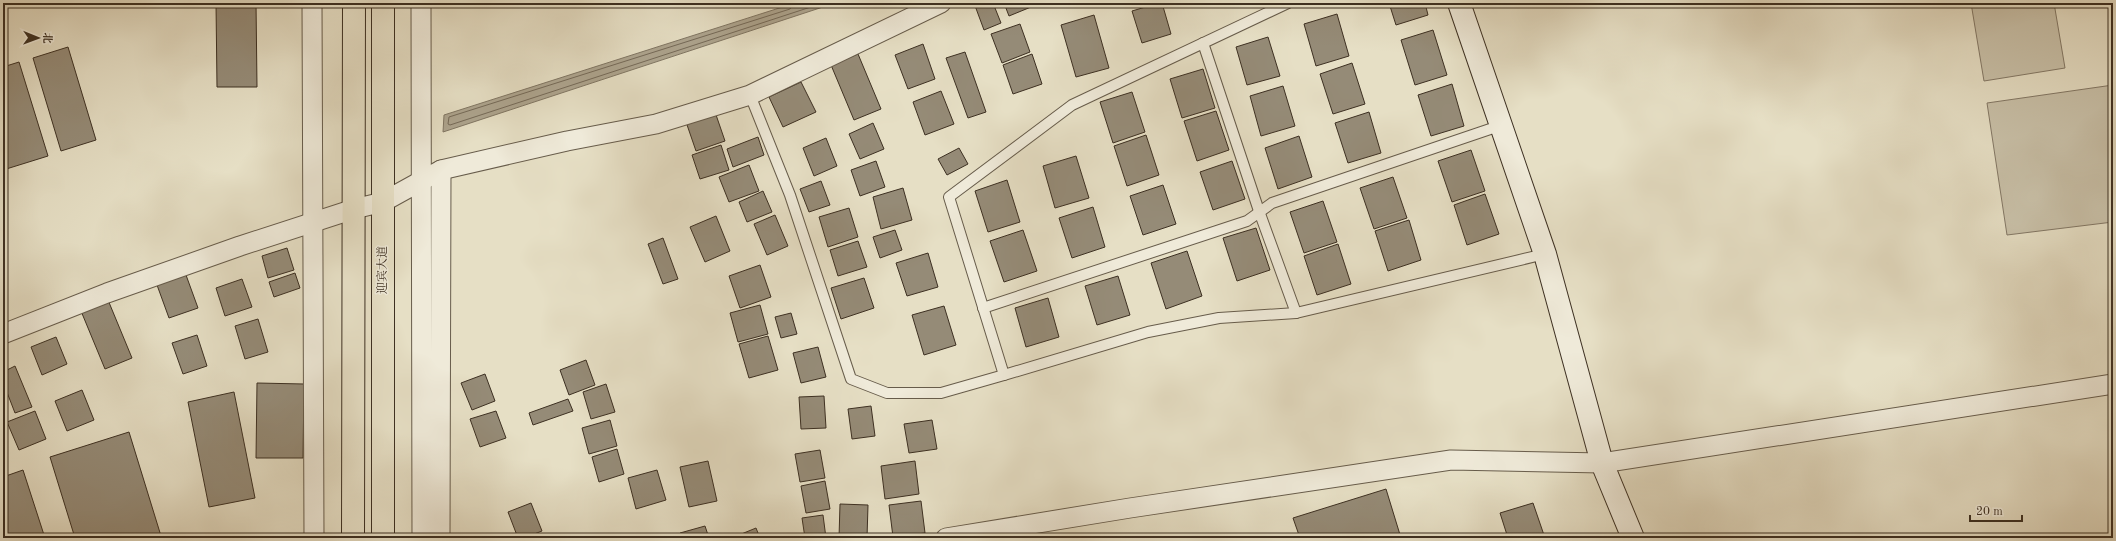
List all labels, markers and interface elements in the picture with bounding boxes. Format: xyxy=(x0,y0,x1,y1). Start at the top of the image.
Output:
north arrow xyxy=(18,18,58,58)
text: 北 xyxy=(41,33,53,44)
street label: 迎宾大道 xyxy=(375,246,389,294)
scale bar xyxy=(1970,497,2022,523)
text: 20 m xyxy=(1976,506,2003,518)

